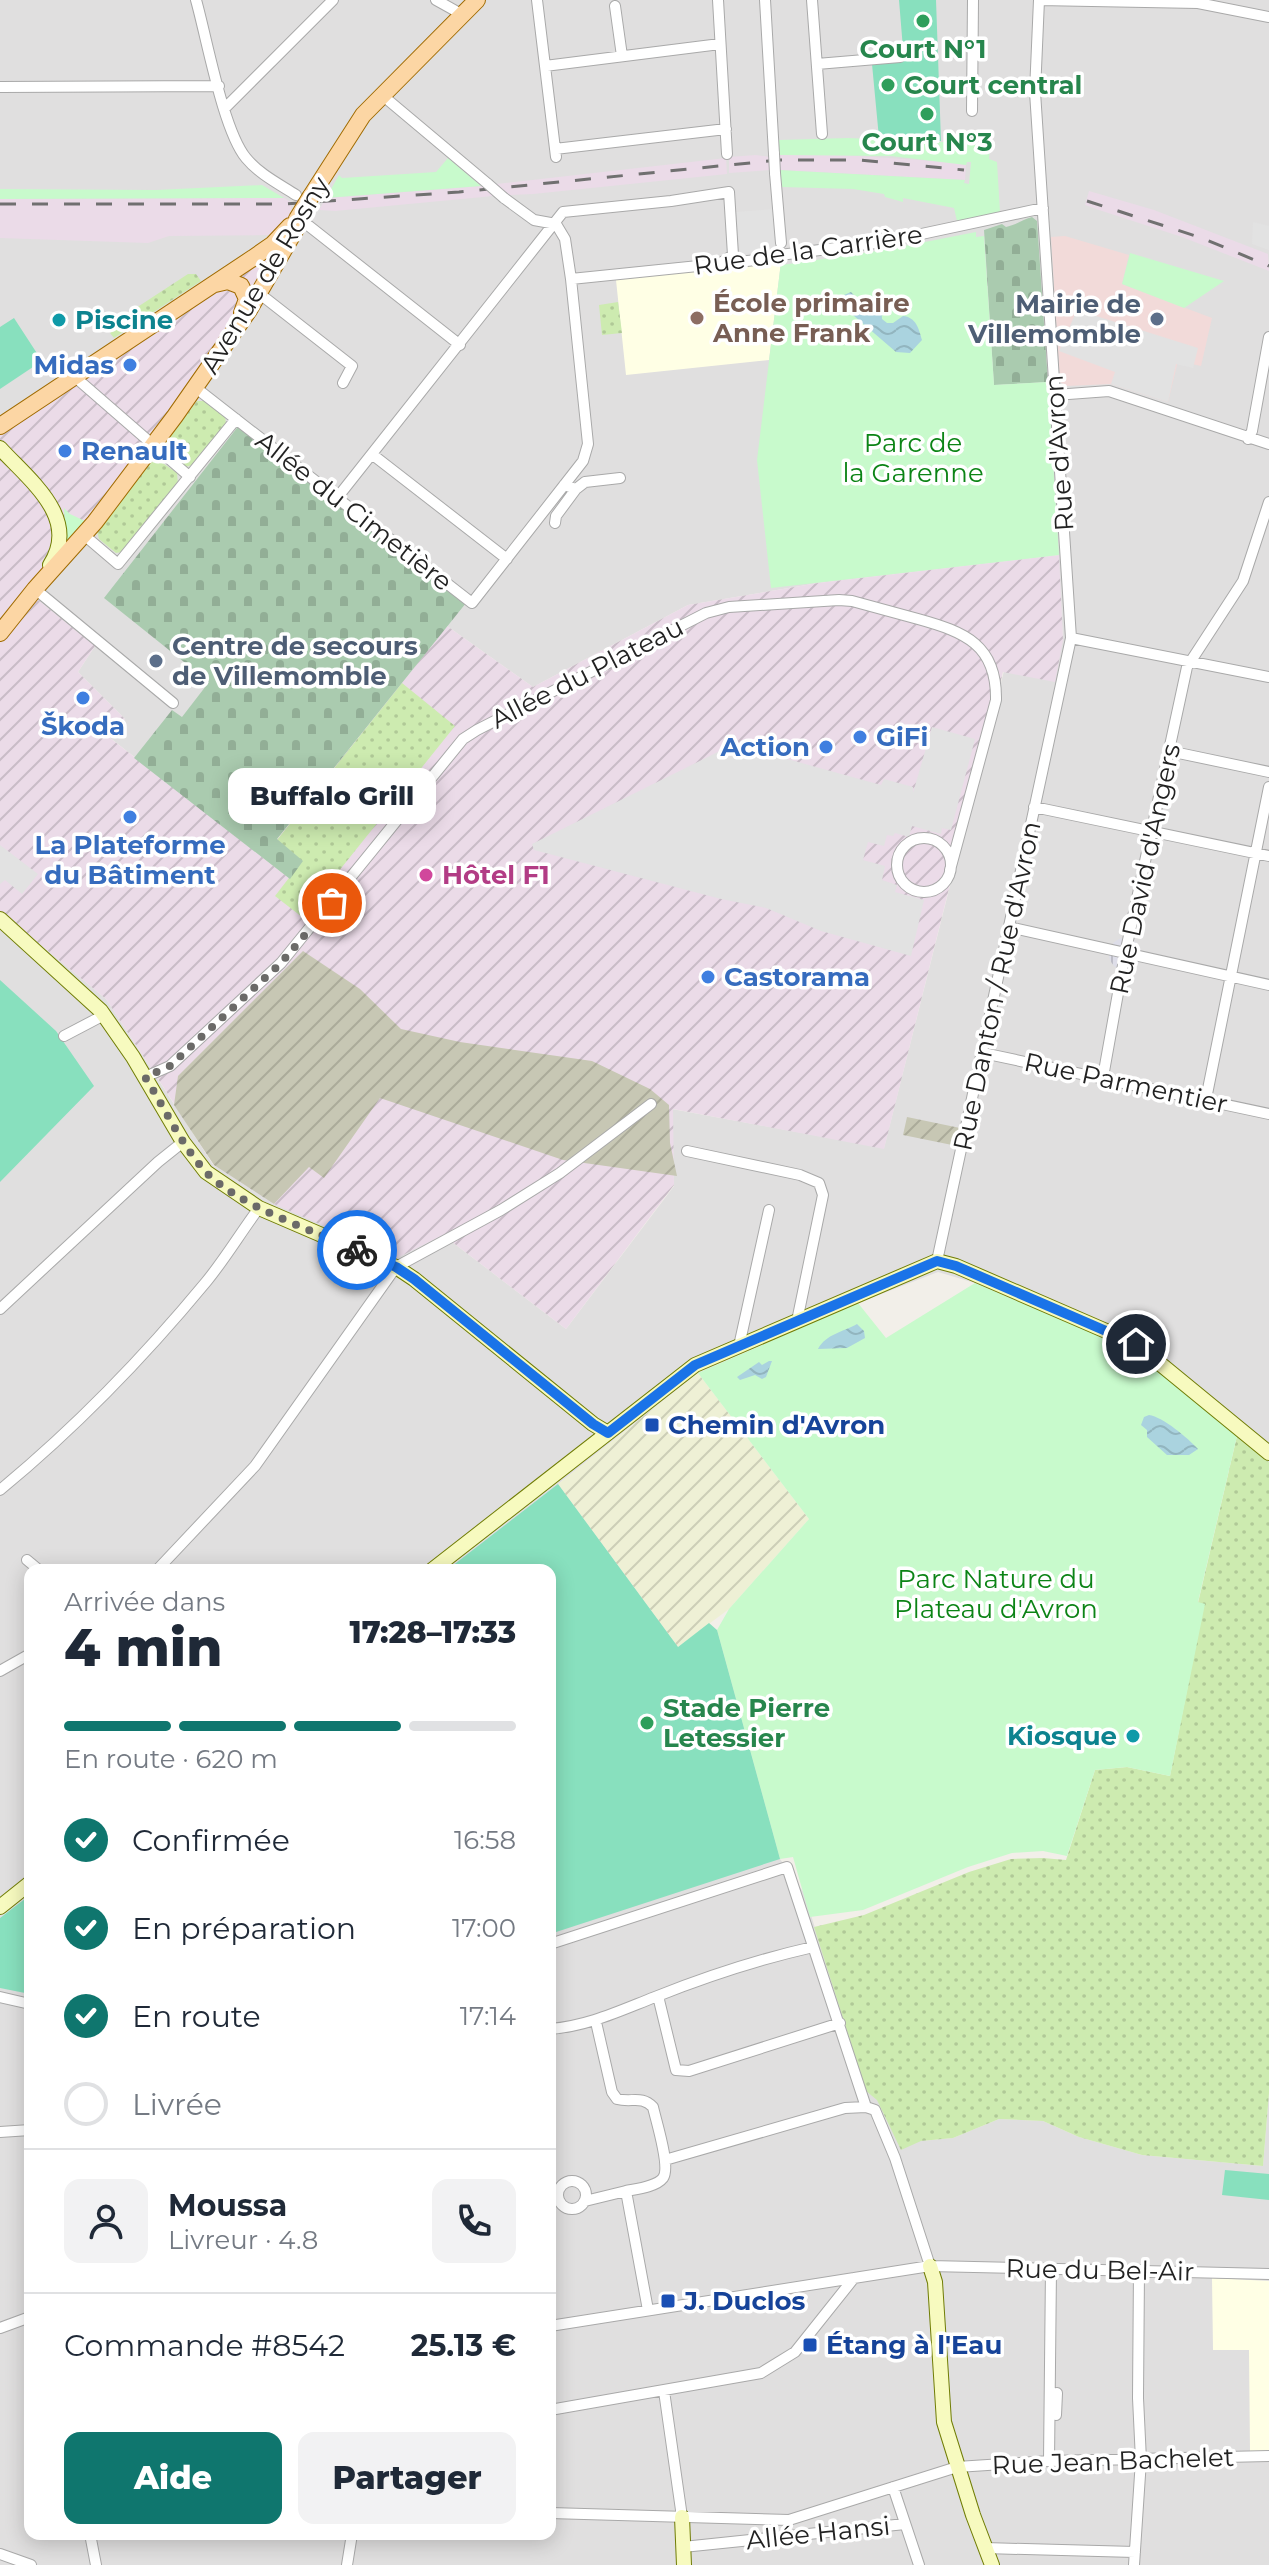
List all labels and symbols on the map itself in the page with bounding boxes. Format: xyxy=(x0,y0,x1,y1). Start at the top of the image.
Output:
marker: Court N°1 xyxy=(914,12,932,30)
place label: Court N°1 xyxy=(860,33,986,65)
place label: Court central xyxy=(904,69,1082,101)
marker: Court central xyxy=(879,76,897,94)
marker: Court N°3 xyxy=(918,105,936,123)
place label: Court N°3 xyxy=(861,126,993,158)
street label: Avenue de Rosny xyxy=(194,170,337,379)
street label: Rue de la Carrière xyxy=(692,218,924,282)
place label: École primaire Anne Frank xyxy=(712,287,910,349)
place label: Mairie de Villemomble xyxy=(967,288,1141,350)
place label: Piscine xyxy=(75,304,173,336)
marker: École primaire Anne Frank xyxy=(688,309,706,327)
marker: Mairie de Villemomble xyxy=(1148,310,1166,328)
marker: Piscine xyxy=(50,311,68,329)
place label: Midas xyxy=(34,349,114,381)
marker: Midas xyxy=(121,356,139,374)
street label: Rue d'Avron xyxy=(1038,374,1080,532)
street label: Allée du Cimetière xyxy=(249,424,459,598)
park label: Parc de la Garenne xyxy=(842,427,984,489)
place label: Renault xyxy=(81,435,188,467)
marker: Renault xyxy=(56,442,74,460)
street label: Allée du Plateau xyxy=(485,611,689,735)
place label: Centre de secours de Villemomble xyxy=(172,630,418,692)
marker: Centre de secours de Villemomble xyxy=(147,652,165,670)
marker: Škoda xyxy=(74,689,92,707)
place label: Škoda xyxy=(41,710,125,742)
place label: GiFi xyxy=(876,721,928,753)
marker: GiFi xyxy=(851,728,869,746)
place label: Action xyxy=(720,731,810,763)
marker: Action xyxy=(817,738,835,756)
street label: Rue David d'Angers xyxy=(1103,741,1187,997)
callout: Buffalo Grill xyxy=(228,767,436,823)
marker: La Plateforme du Bâtiment xyxy=(121,808,139,826)
street label: Rue Danton / Rue d'Avron xyxy=(946,818,1048,1154)
place label: La Plateforme du Bâtiment xyxy=(34,829,226,891)
place label: Hôtel F1 xyxy=(442,859,550,891)
marker: Hôtel F1 xyxy=(417,866,435,884)
pin xyxy=(298,869,366,937)
place label: Castorama xyxy=(724,961,870,993)
marker: Castorama xyxy=(699,968,717,986)
street label: Rue Parmentier xyxy=(1021,1046,1231,1120)
courier xyxy=(317,1210,397,1290)
pin xyxy=(1102,1310,1170,1378)
place label: Chemin d'Avron xyxy=(668,1409,885,1441)
marker: Chemin d'Avron xyxy=(643,1416,661,1434)
park label: Parc Nature du Plateau d'Avron xyxy=(894,1563,1098,1625)
place label: Stade Pierre Letessier xyxy=(663,1692,830,1754)
marker: Stade Pierre Letessier xyxy=(638,1714,656,1732)
place label: Kiosque xyxy=(1007,1720,1117,1752)
marker: Kiosque xyxy=(1124,1727,1142,1745)
street label: Rue du Bel-Air xyxy=(1005,2252,1195,2288)
place label: J. Duclos xyxy=(683,2285,806,2317)
marker: J. Duclos xyxy=(659,2292,677,2310)
place label: Étang à l'Eau xyxy=(826,2329,1002,2361)
marker: Étang à l'Eau xyxy=(801,2336,819,2354)
street label: Rue Jean Bachelet xyxy=(991,2441,1235,2481)
street label: Allée Hansi xyxy=(744,2510,892,2556)

